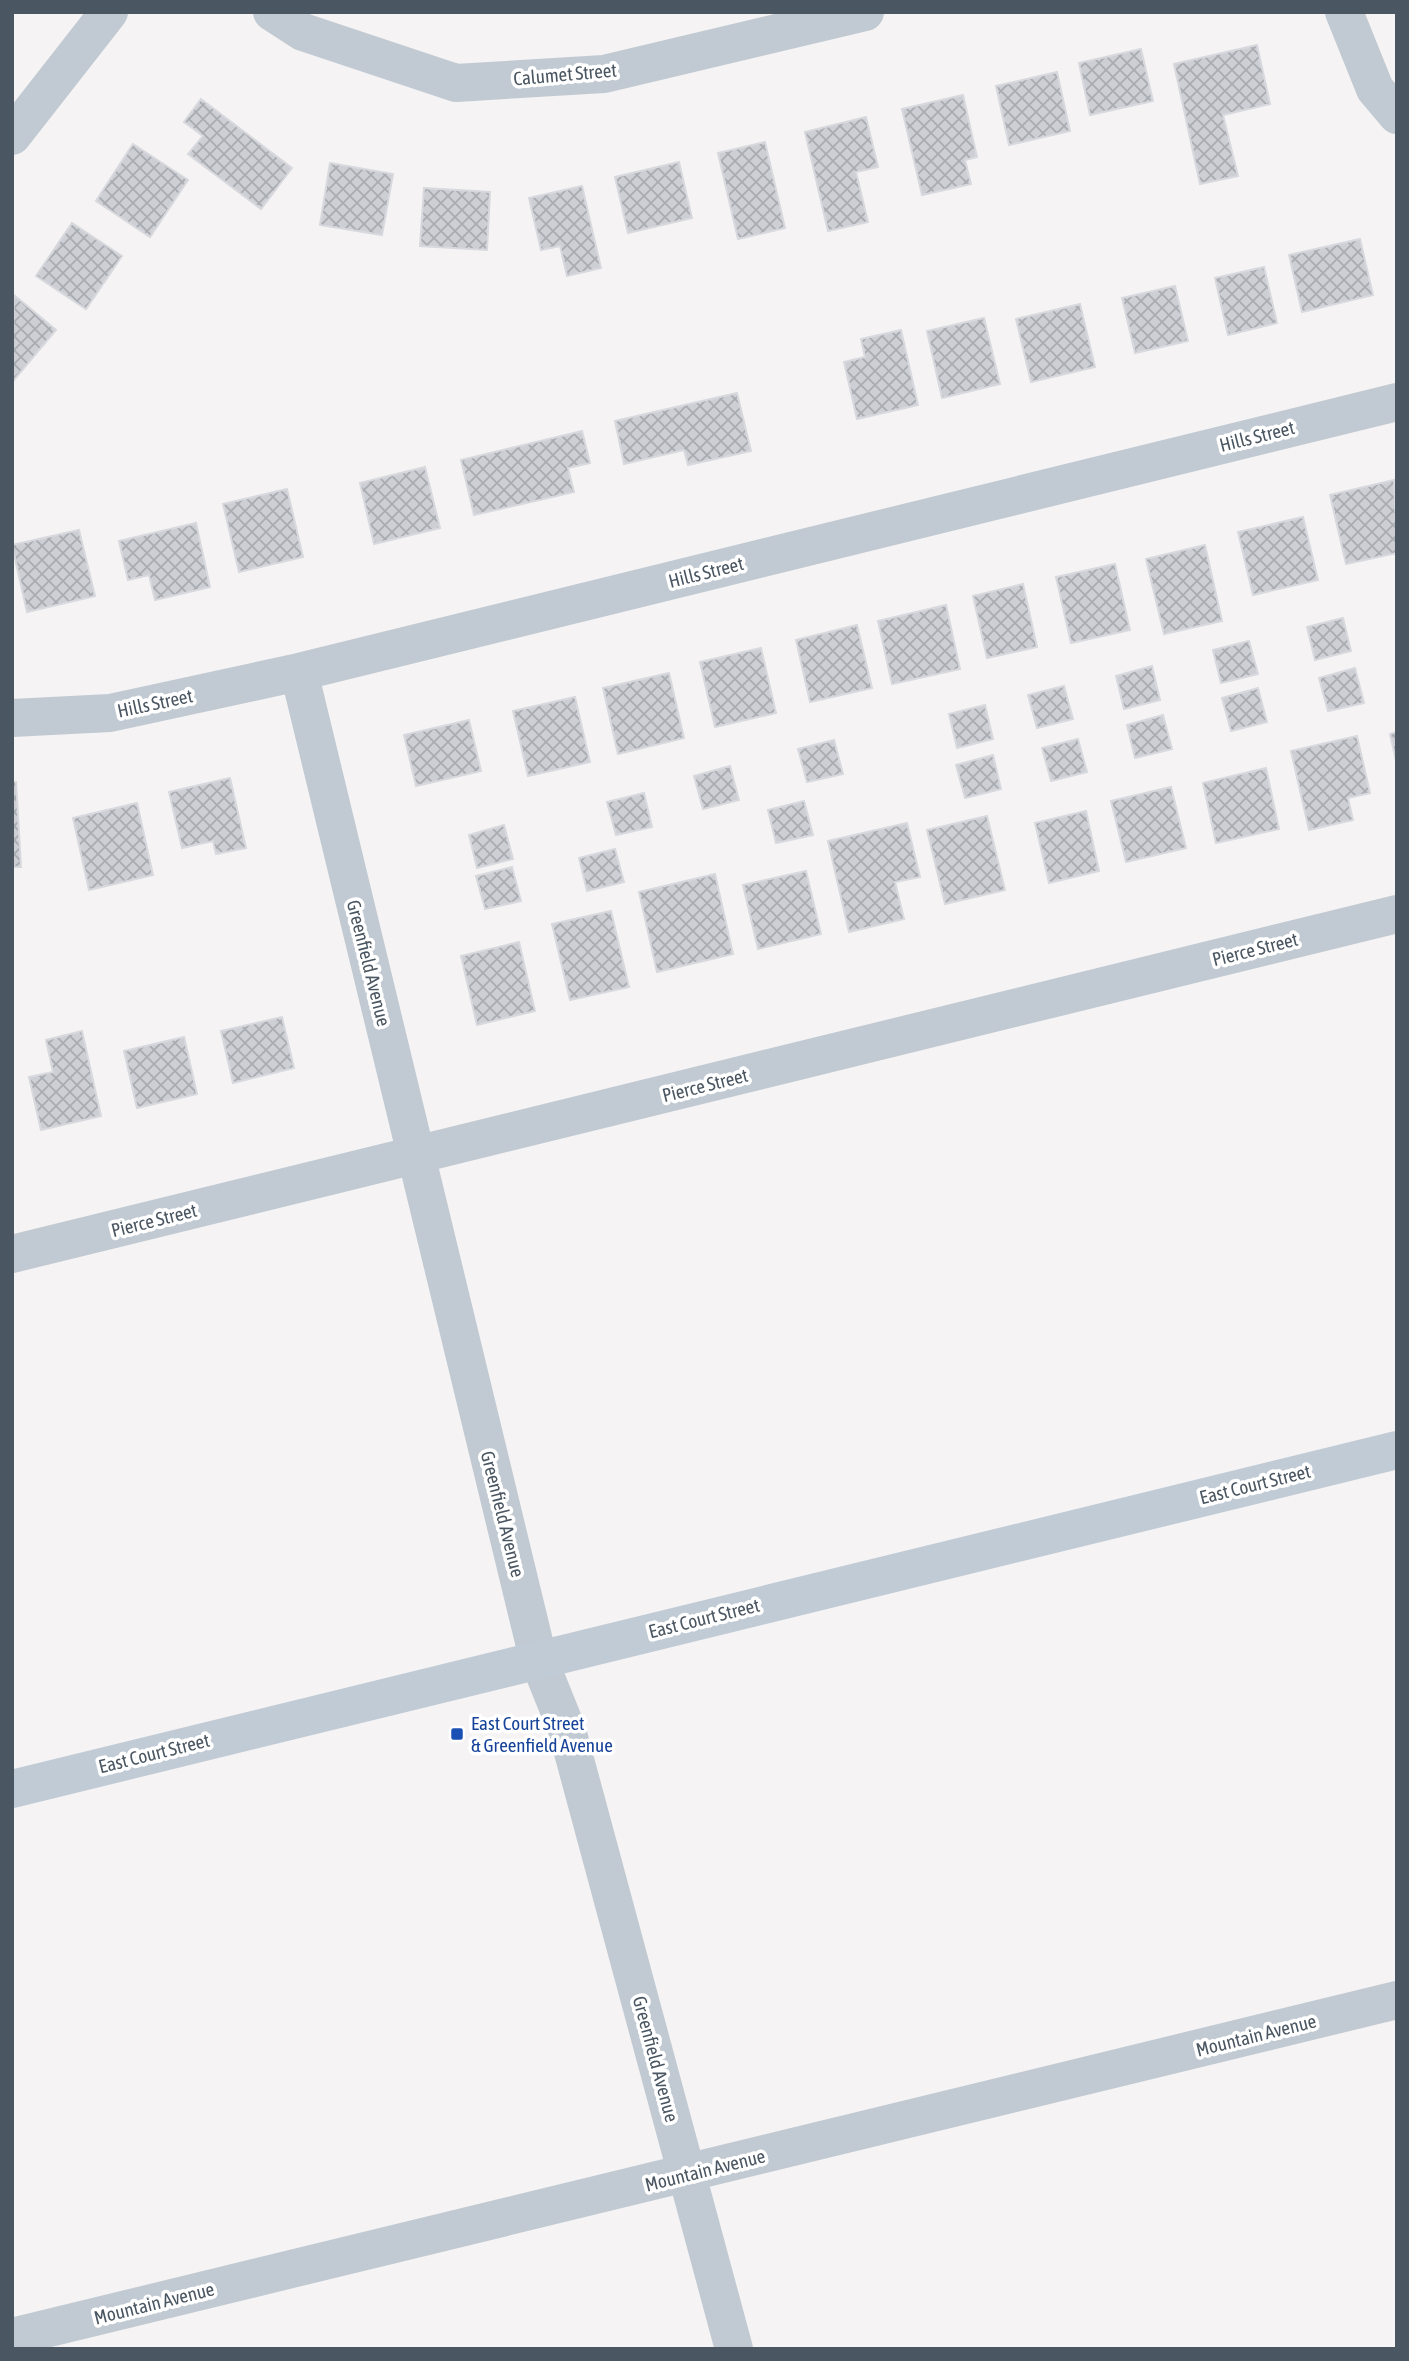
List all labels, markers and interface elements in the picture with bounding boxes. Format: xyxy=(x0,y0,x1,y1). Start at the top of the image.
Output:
street label: Calumet Street xyxy=(512,59,618,89)
street label: Hills Street xyxy=(1217,416,1297,456)
street label: Hills Street xyxy=(666,552,746,592)
street label: Hills Street xyxy=(115,684,195,722)
street label: Greenfield Avenue xyxy=(343,898,395,1028)
street label: Pierce Street xyxy=(1210,928,1300,970)
street label: Pierce Street xyxy=(660,1064,750,1106)
street label: Pierce Street xyxy=(109,1199,199,1241)
street label: Greenfield Avenue xyxy=(477,1449,529,1579)
street label: East Court Street xyxy=(1197,1460,1313,1508)
street label: East Court Street xyxy=(646,1594,762,1642)
place label: East Court Street & Greenfield Avenue xyxy=(471,1712,613,1756)
marker: East Court Street & Greenfield Avenue xyxy=(449,1726,465,1742)
street label: East Court Street xyxy=(96,1729,212,1777)
street label: Greenfield Avenue xyxy=(629,1994,683,2124)
street label: Mountain Avenue xyxy=(1194,2009,1318,2061)
street label: Mountain Avenue xyxy=(643,2144,767,2196)
street label: Mountain Avenue xyxy=(92,2277,216,2329)

